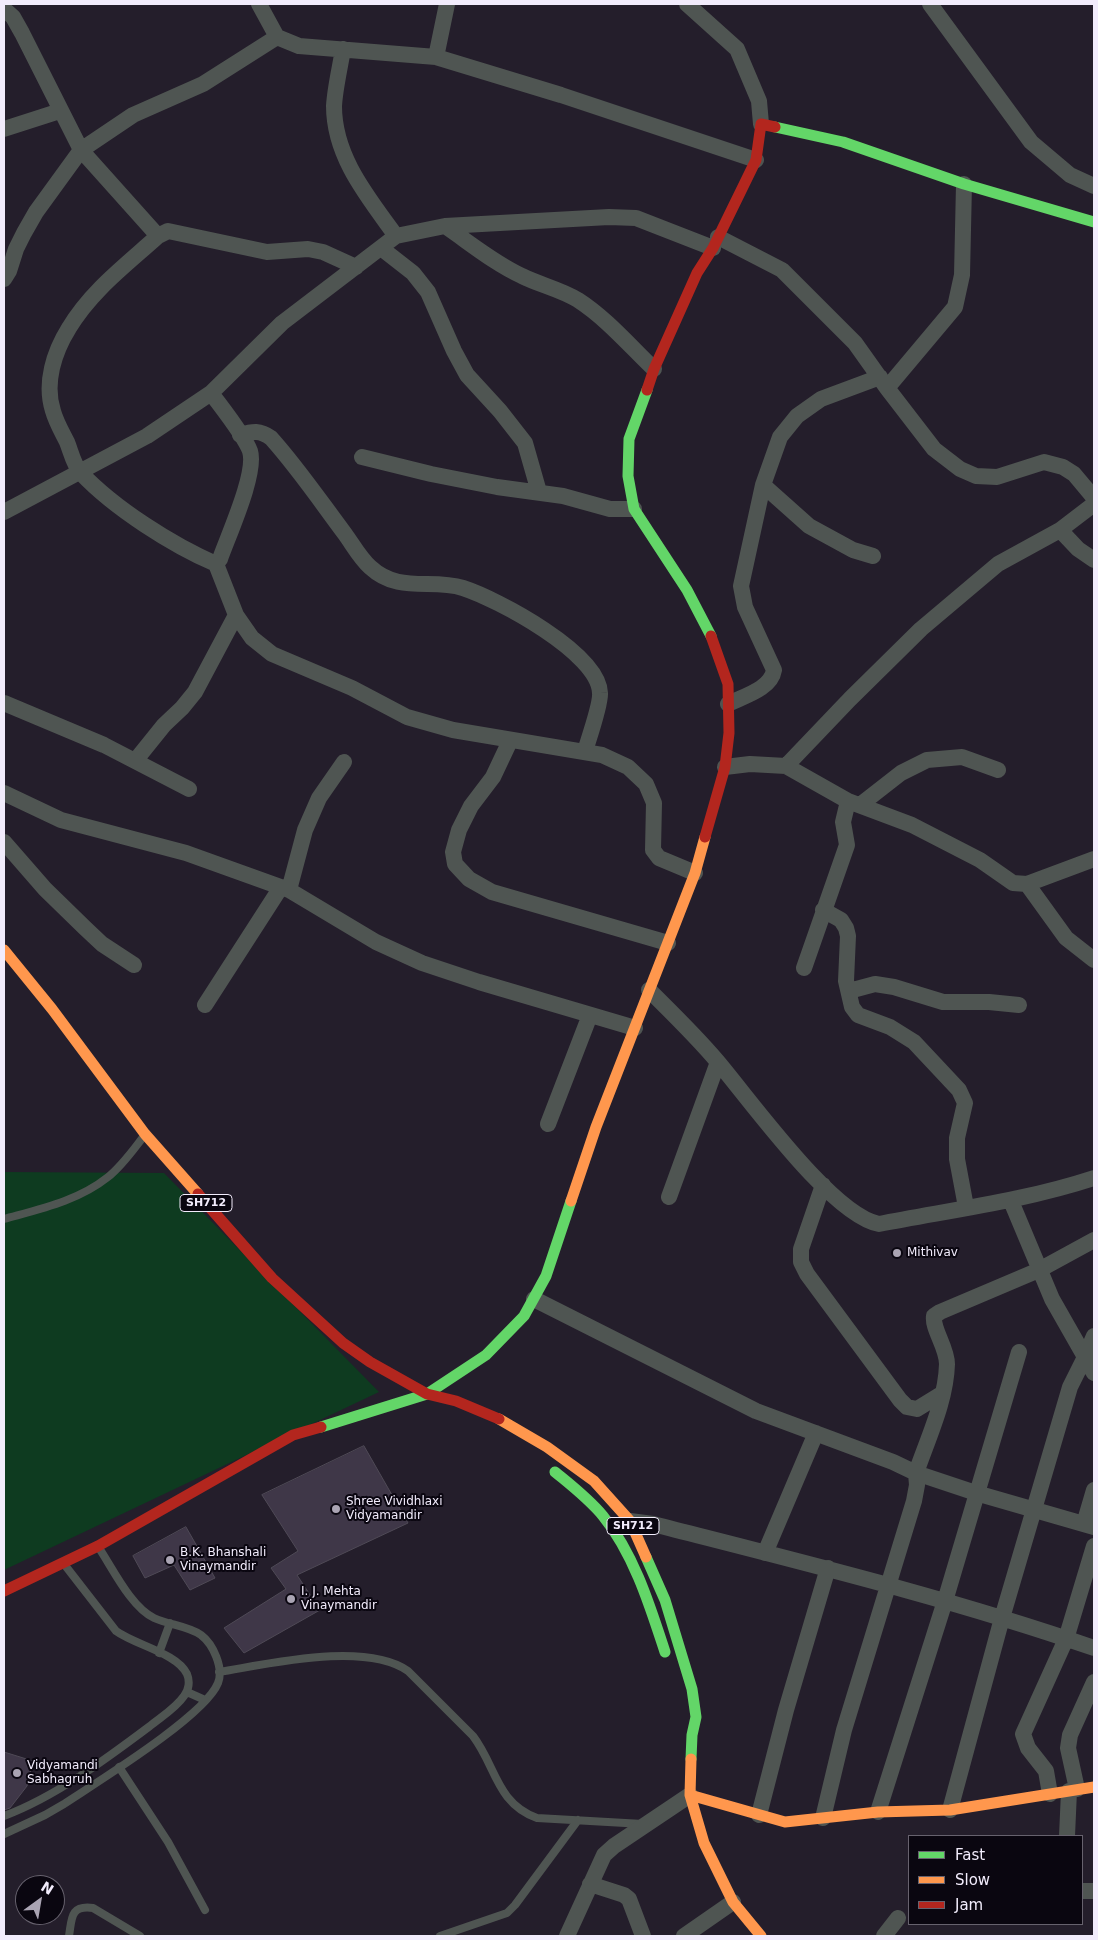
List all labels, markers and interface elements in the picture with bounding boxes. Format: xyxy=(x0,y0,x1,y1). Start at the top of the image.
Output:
road number: SH712 xyxy=(180,1194,232,1212)
place label: Mithivav xyxy=(907,1246,958,1260)
marker: Mithivav xyxy=(891,1247,903,1259)
place label: Shree Vividhlaxi Vidyamandir xyxy=(346,1495,443,1523)
marker: Shree Vividhlaxi Vidyamandir xyxy=(330,1503,342,1515)
road number: SH712 xyxy=(607,1518,659,1534)
place label: B.K. Bhanshali Vinaymandir xyxy=(180,1546,266,1574)
marker: B.K. Bhanshali Vinaymandir xyxy=(164,1554,176,1566)
place label: I. J. Mehta Vinaymandir xyxy=(301,1585,377,1613)
marker: I. J. Mehta Vinaymandir xyxy=(285,1593,297,1605)
place label: Vidyamandi Sabhagruh xyxy=(27,1759,98,1787)
marker: Vidyamandi Sabhagruh xyxy=(11,1767,23,1779)
legend xyxy=(908,1835,1083,1925)
text: Fast xyxy=(955,1846,985,1864)
text: Slow xyxy=(955,1871,990,1889)
north arrow xyxy=(15,1875,65,1925)
text: N xyxy=(38,1878,57,1898)
text: Jam xyxy=(955,1896,983,1914)

